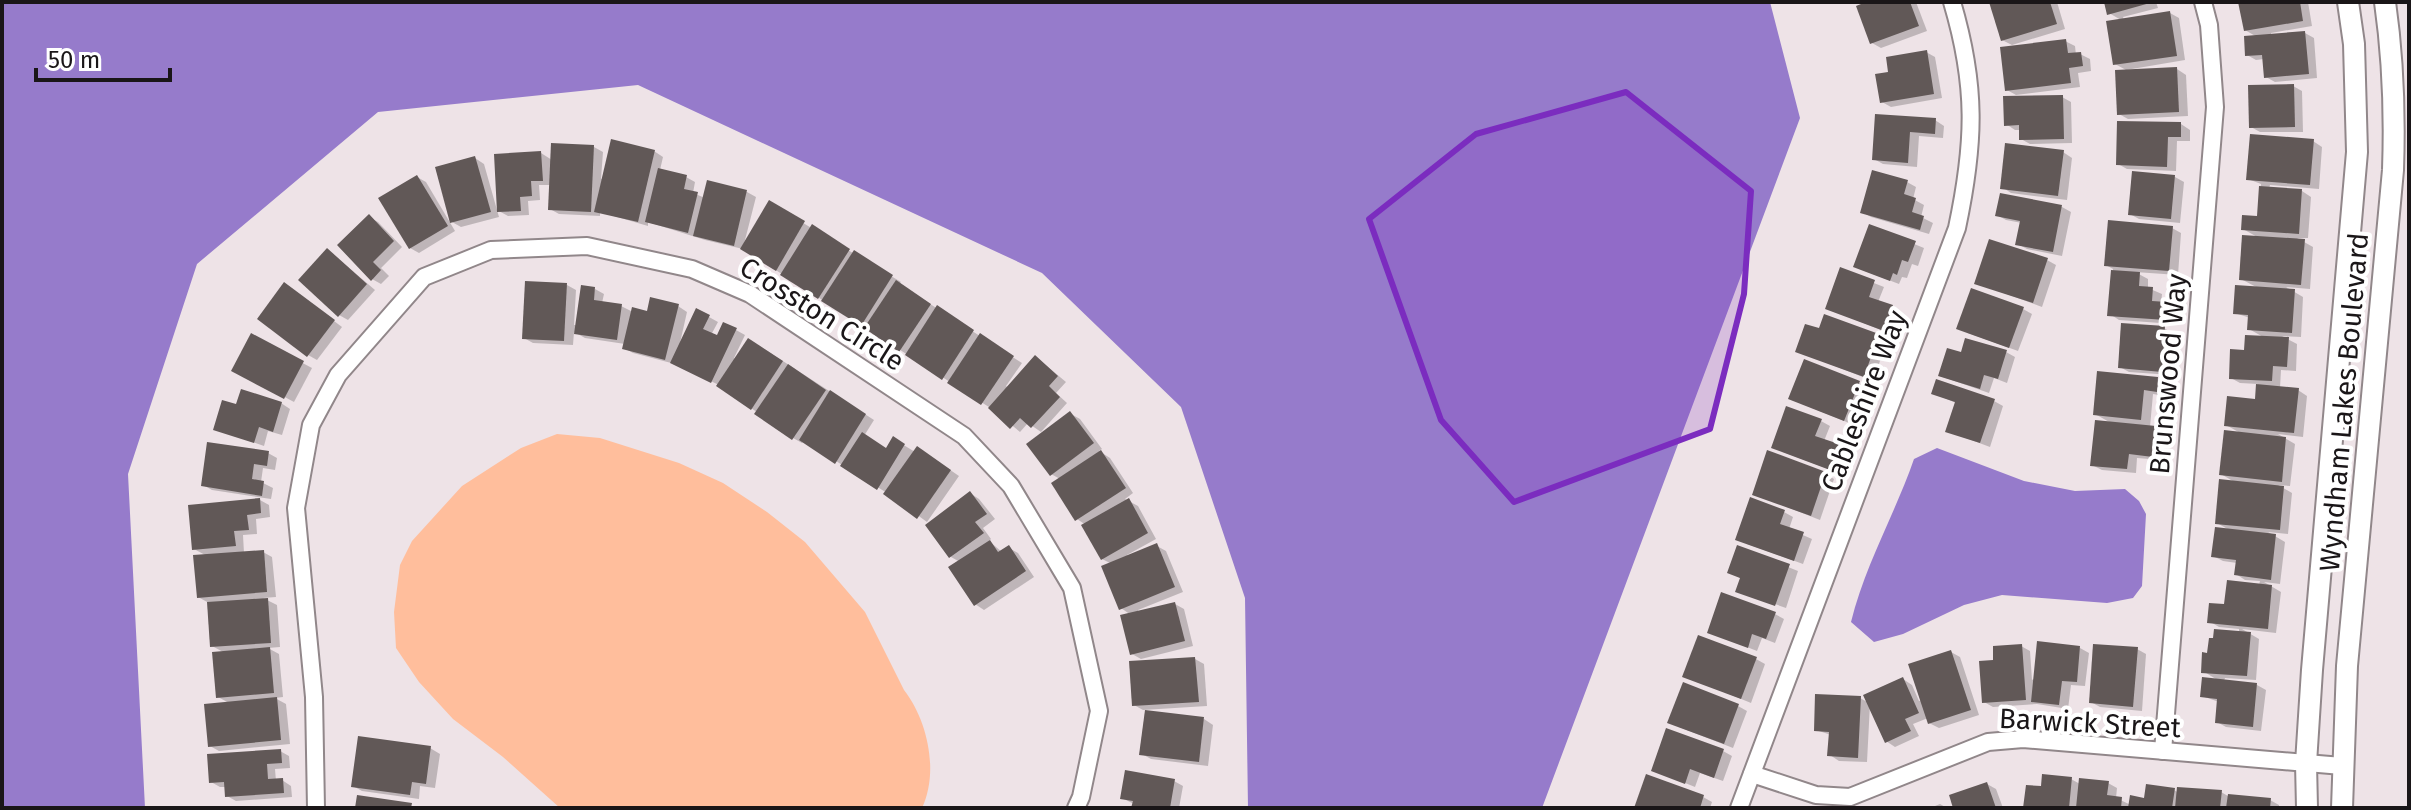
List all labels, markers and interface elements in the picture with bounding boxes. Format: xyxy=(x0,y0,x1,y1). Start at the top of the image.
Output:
scale bar xyxy=(36,32,170,82)
text: 50 m xyxy=(48,46,100,74)
street label: Wyndham Lakes Boulevard xyxy=(2313,231,2375,573)
street label: Crosston Circle xyxy=(734,250,910,378)
street label: Brunswood Way xyxy=(2143,272,2193,476)
street label: Cableshire Way xyxy=(1814,305,1914,496)
street label: Barwick Street xyxy=(1998,702,2183,744)

